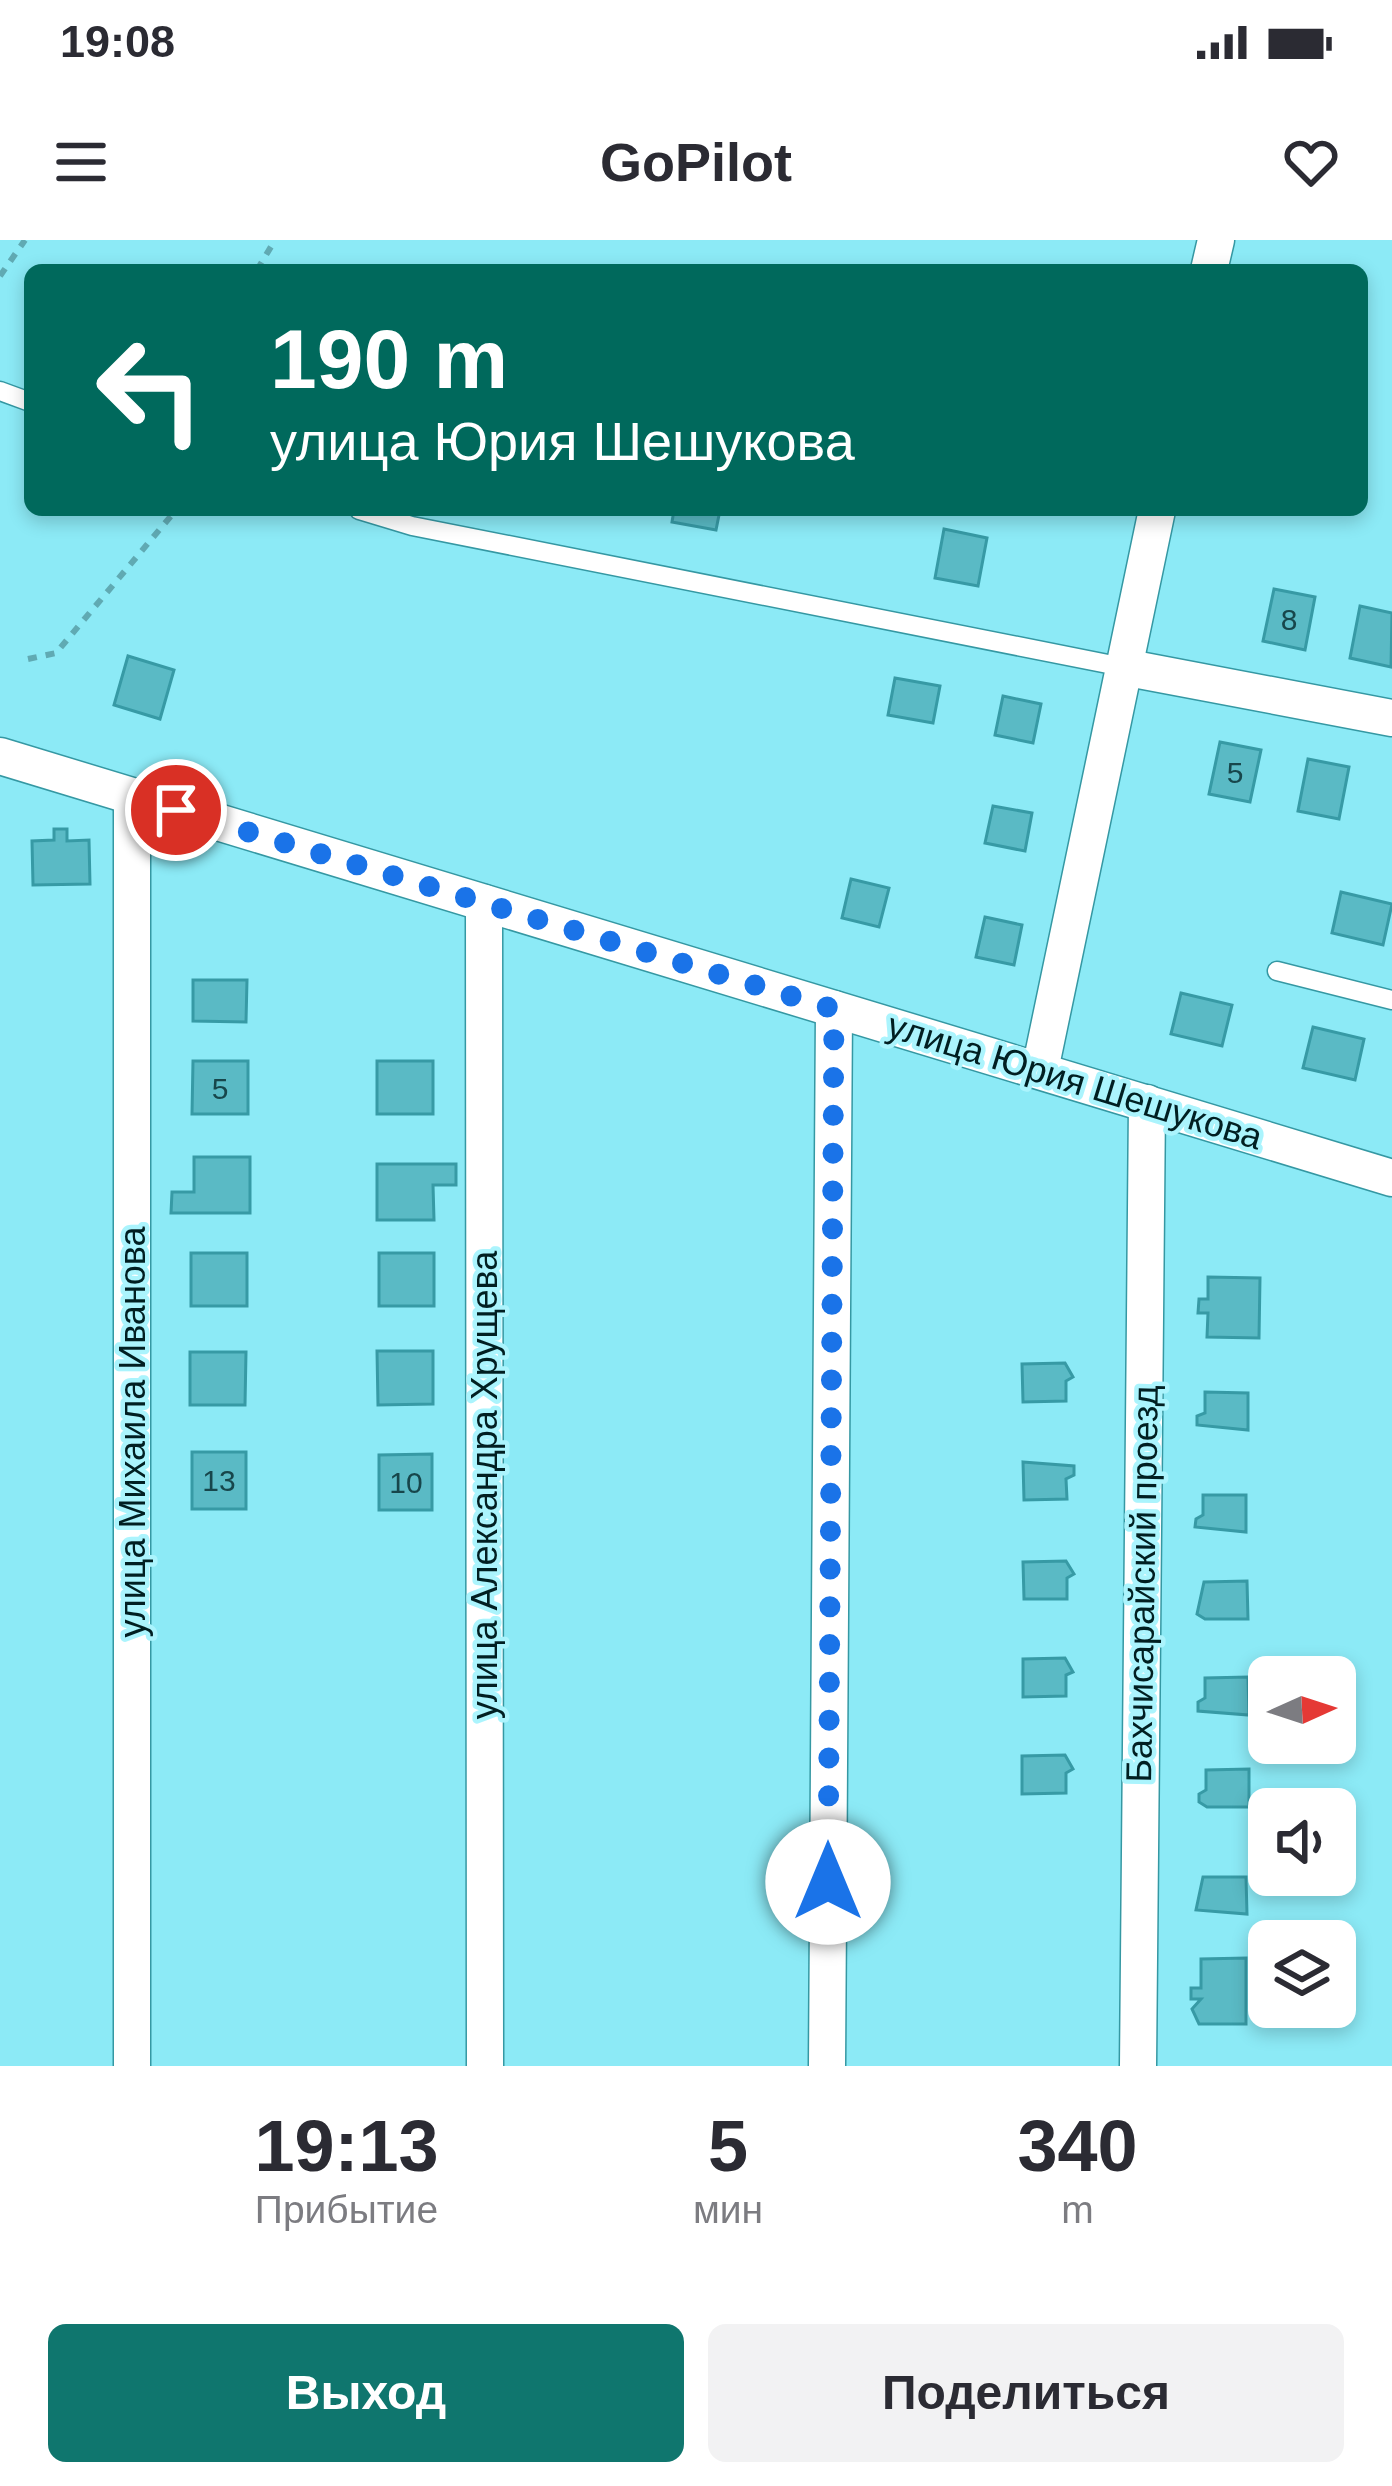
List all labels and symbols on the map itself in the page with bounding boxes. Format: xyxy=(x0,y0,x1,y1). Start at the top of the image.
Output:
house number: 8 xyxy=(1281,603,1297,636)
house number: 5 xyxy=(1227,756,1243,789)
pin xyxy=(125,759,227,861)
street label: улица Юрия Шешукова xyxy=(883,1004,1268,1158)
house number: 5 xyxy=(212,1072,228,1105)
street label: улица Михаила Иванова xyxy=(112,1225,153,1638)
street label: улица Александра Хрущева xyxy=(464,1250,505,1719)
street label: Бахчисарайский проезд xyxy=(1118,1385,1166,1783)
house number: 13 xyxy=(202,1464,236,1497)
house number: 10 xyxy=(389,1466,423,1499)
north arrow xyxy=(1248,1656,1356,1764)
position arrow xyxy=(765,1819,891,1945)

